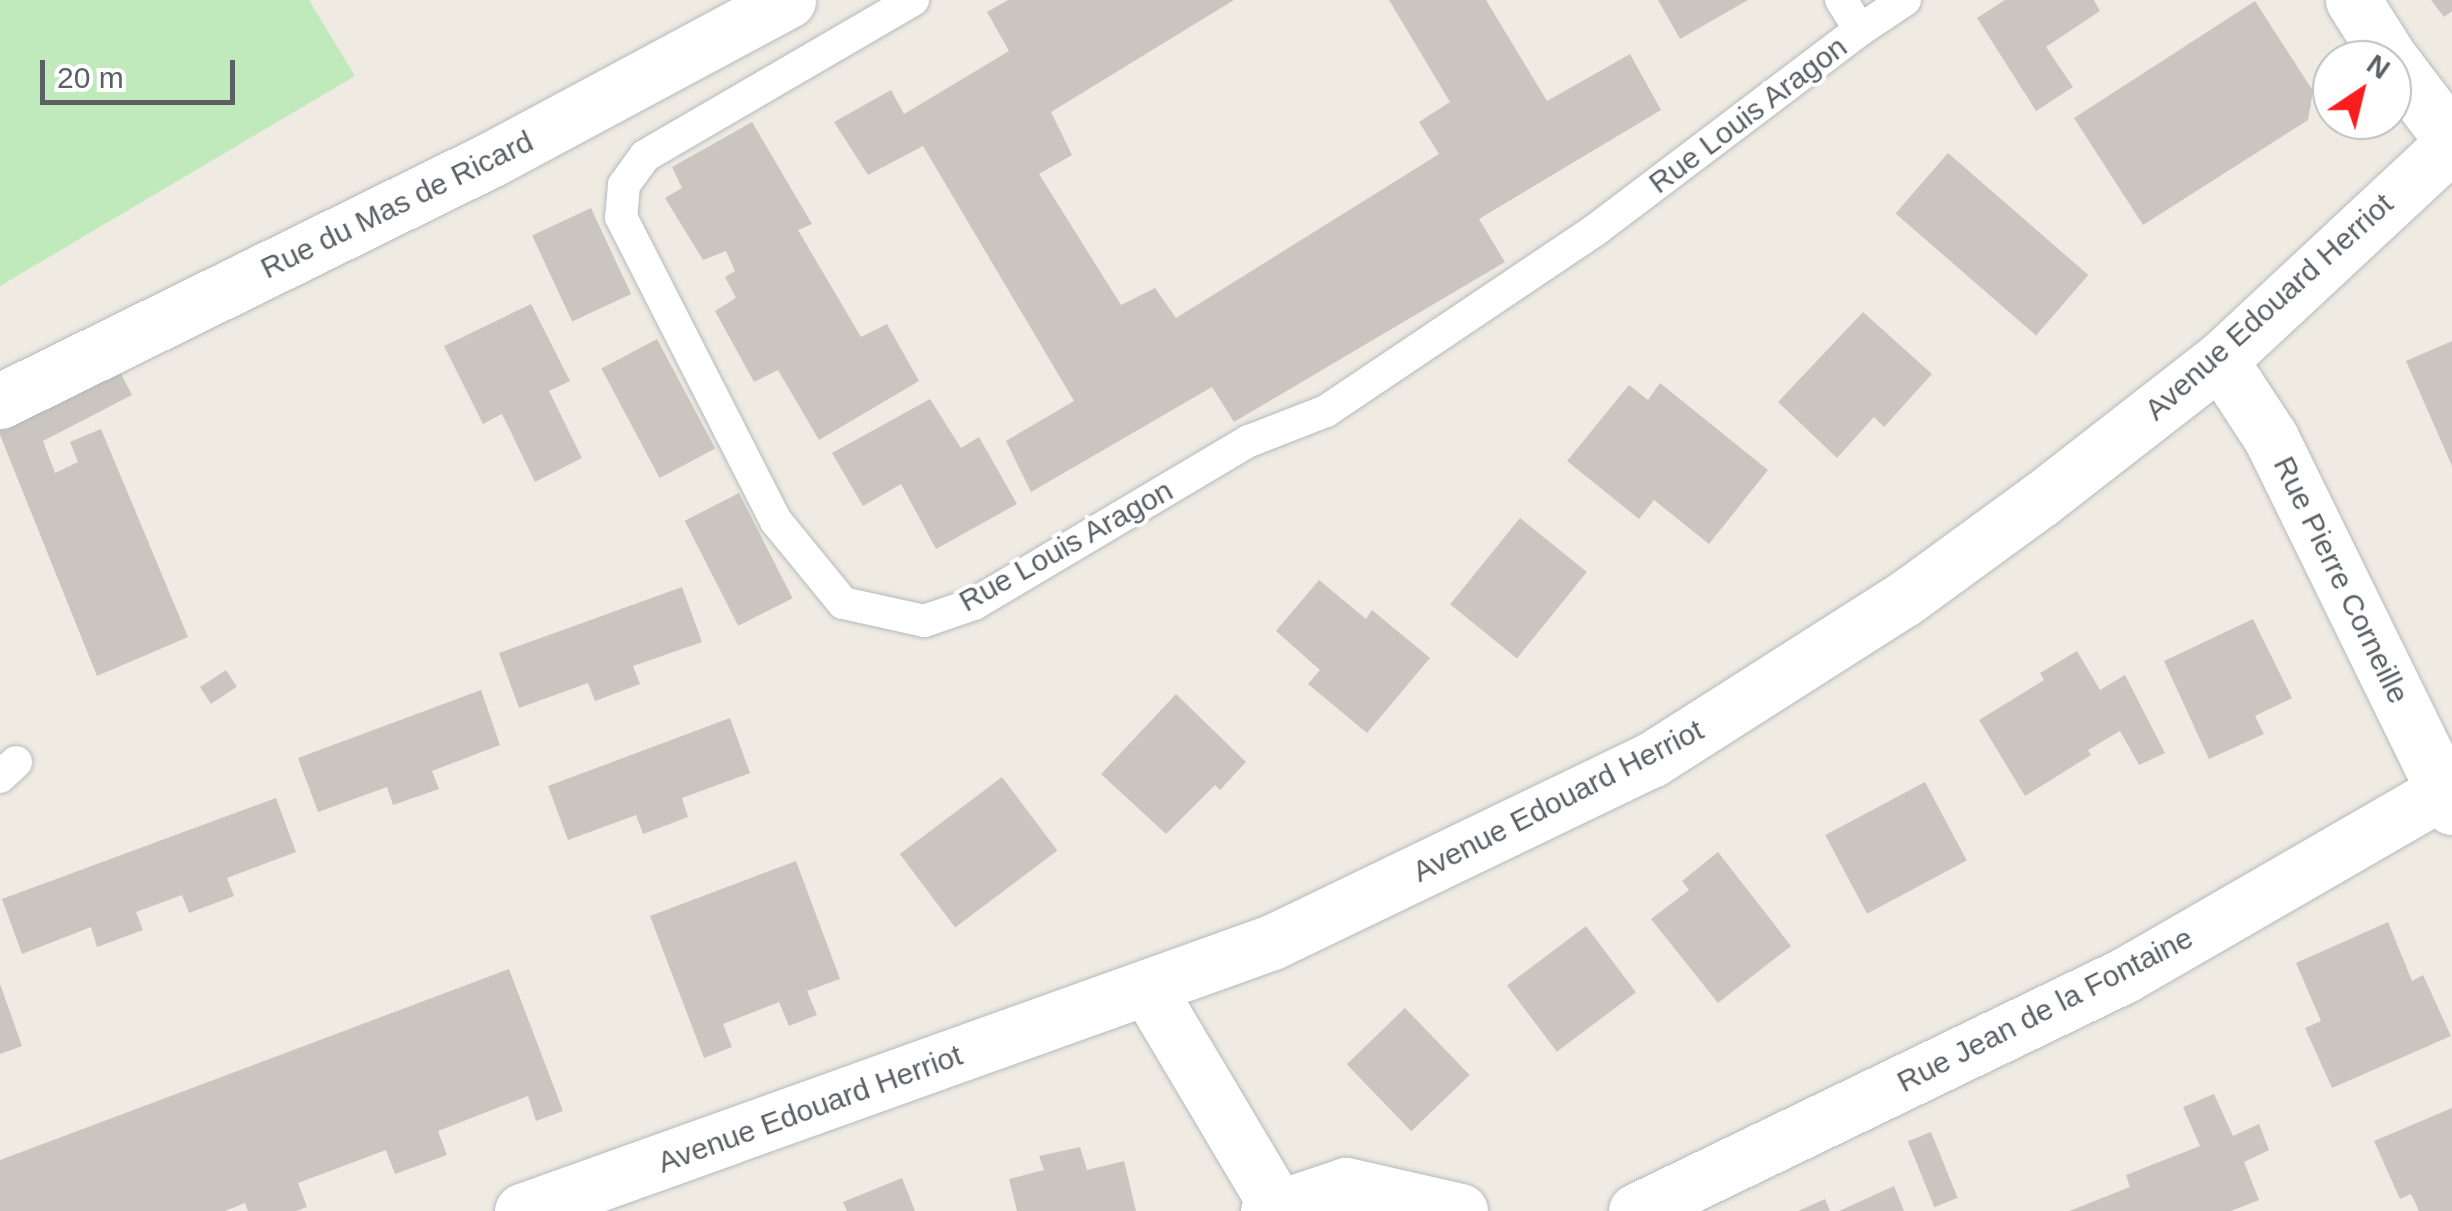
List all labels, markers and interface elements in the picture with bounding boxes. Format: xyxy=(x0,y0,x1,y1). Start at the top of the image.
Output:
street label: Rue Louis Aragon xyxy=(1641,28,1855,202)
scale bar xyxy=(45,40,240,102)
north arrow xyxy=(2312,40,2412,140)
text: N xyxy=(2361,48,2396,85)
text: 20 m xyxy=(57,61,124,94)
street label: Rue du Mas de Ricard xyxy=(255,123,539,287)
street label: Avenue Edouard Herriot xyxy=(2138,186,2400,428)
street label: Rue Pierre Corneille xyxy=(2266,451,2416,709)
street label: Rue Louis Aragon xyxy=(952,472,1180,620)
street label: Avenue Edouard Herriot xyxy=(1407,712,1709,890)
street label: Rue Jean de la Fontaine xyxy=(1891,920,2199,1100)
street label: Avenue Edouard Herriot xyxy=(653,1037,967,1181)

